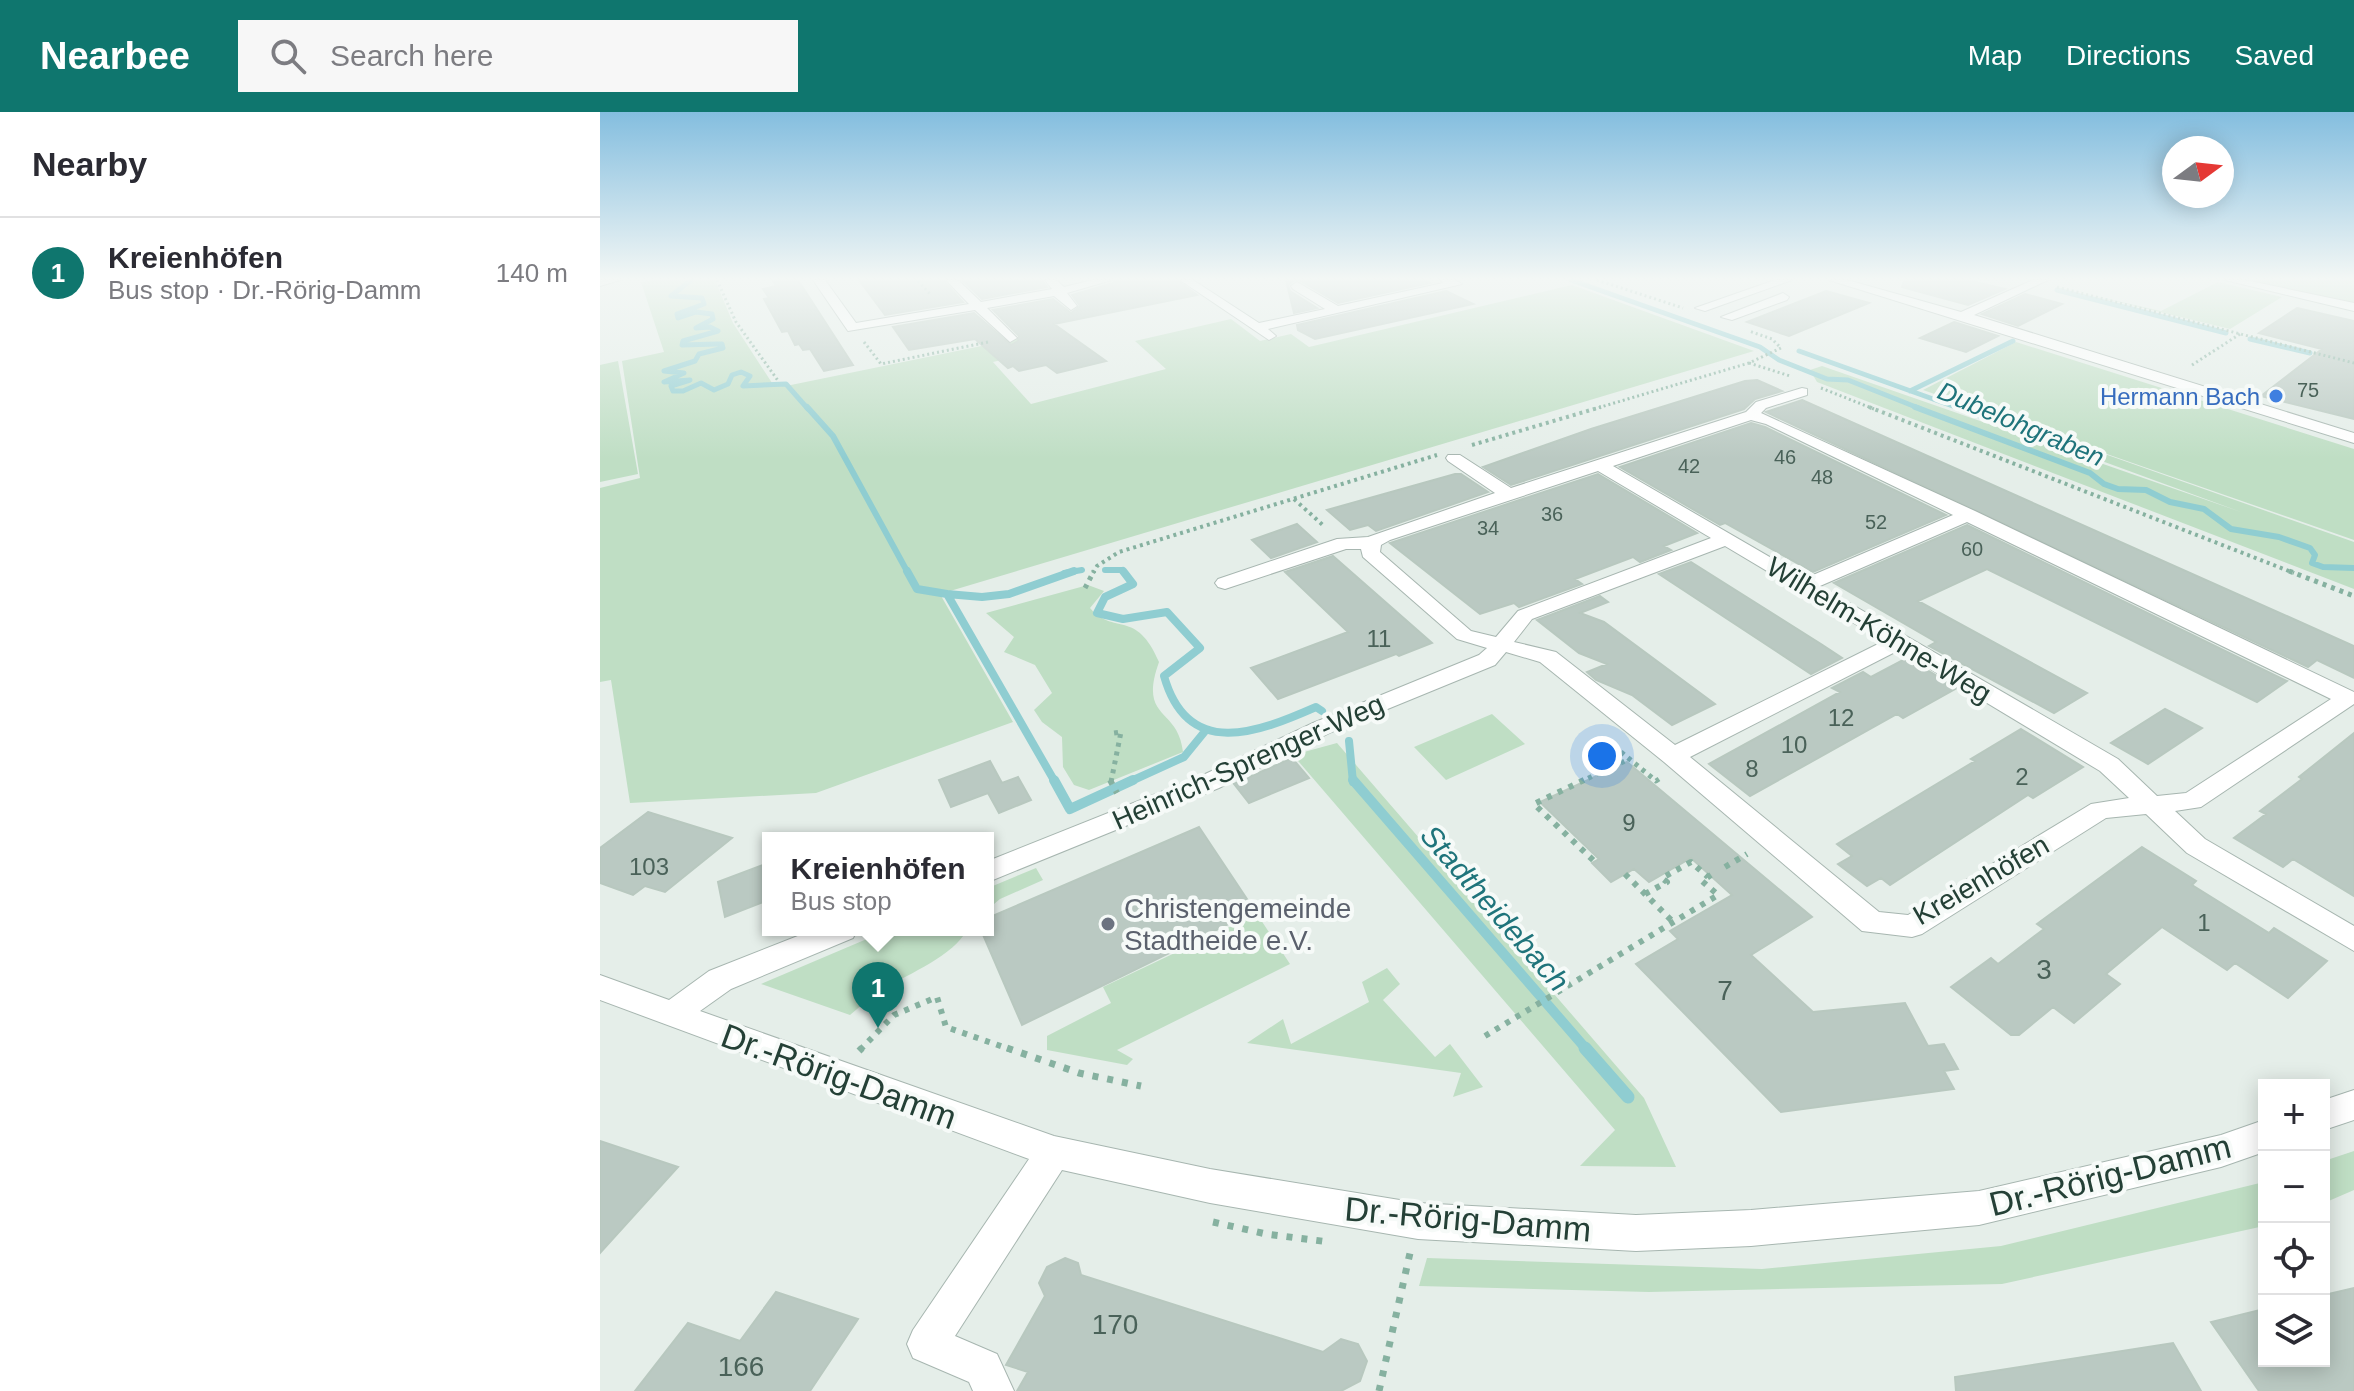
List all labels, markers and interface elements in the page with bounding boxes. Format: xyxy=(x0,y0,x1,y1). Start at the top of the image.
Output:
search box xyxy=(238,20,798,92)
icon: search xyxy=(266,34,310,78)
text: Nearbee xyxy=(40,35,190,77)
text: Search here xyxy=(330,39,493,72)
text: Map xyxy=(1968,40,2022,71)
text: Directions xyxy=(2066,40,2191,71)
text: Saved xyxy=(2235,40,2314,71)
north arrow xyxy=(2162,136,2234,208)
text: Nearby xyxy=(32,145,147,183)
text: Kreienhöfen xyxy=(108,241,283,274)
text: 1 xyxy=(51,258,65,288)
text: 140 m xyxy=(496,258,568,288)
text: Bus stop · Dr.-Rörig-Damm xyxy=(108,275,422,305)
water label: Dubelohgraben xyxy=(1933,375,2109,473)
house number: 75 xyxy=(2297,379,2319,401)
place label: Hermann Bach xyxy=(2100,383,2260,410)
marker: Hermann Bach xyxy=(2267,387,2285,405)
house number: 46 xyxy=(1774,446,1796,468)
house number: 42 xyxy=(1678,455,1700,477)
house number: 48 xyxy=(1811,466,1833,488)
house number: 36 xyxy=(1541,503,1563,525)
house number: 52 xyxy=(1865,511,1887,533)
house number: 34 xyxy=(1477,517,1499,539)
house number: 60 xyxy=(1961,538,1983,560)
street label: Wilhelm-Köhne-Weg xyxy=(1761,551,1997,709)
house number: 11 xyxy=(1367,625,1391,652)
street label: Heinrich-Sprenger-Weg xyxy=(1108,688,1388,836)
house number: 12 xyxy=(1828,704,1854,731)
house number: 10 xyxy=(1781,731,1807,758)
your location xyxy=(1582,736,1622,776)
house number: 8 xyxy=(1745,755,1759,782)
house number: 2 xyxy=(2015,763,2029,790)
house number: 9 xyxy=(1622,809,1636,836)
water label: Stadtheidebach xyxy=(1414,818,1576,998)
street label: Kreienhöfen xyxy=(1908,829,2054,931)
popup xyxy=(762,832,994,936)
text: Kreienhöfen xyxy=(790,852,966,885)
house number: 103 xyxy=(629,853,669,880)
text: Bus stop xyxy=(790,886,892,916)
place label: Christengemeinde Stadtheide e.V. xyxy=(1124,893,1351,956)
house number: 1 xyxy=(2197,909,2211,936)
marker: Christengemeinde Stadtheide e.V. xyxy=(1099,915,1117,933)
house number: 3 xyxy=(2036,954,2052,985)
pin: 1 xyxy=(852,962,904,1028)
house number: 7 xyxy=(1717,975,1733,1006)
street label: Dr.-Rörig-Damm xyxy=(716,1016,962,1136)
map controls xyxy=(2258,1079,2330,1367)
button: + xyxy=(2258,1079,2330,1151)
street label: Dr.-Rörig-Damm xyxy=(1985,1127,2235,1223)
button: − xyxy=(2258,1151,2330,1223)
street label: Dr.-Rörig-Damm xyxy=(1343,1189,1593,1249)
button: locate xyxy=(2258,1223,2330,1295)
button: layers xyxy=(2258,1295,2330,1367)
house number: 170 xyxy=(1092,1309,1138,1340)
house number: 166 xyxy=(718,1351,764,1382)

